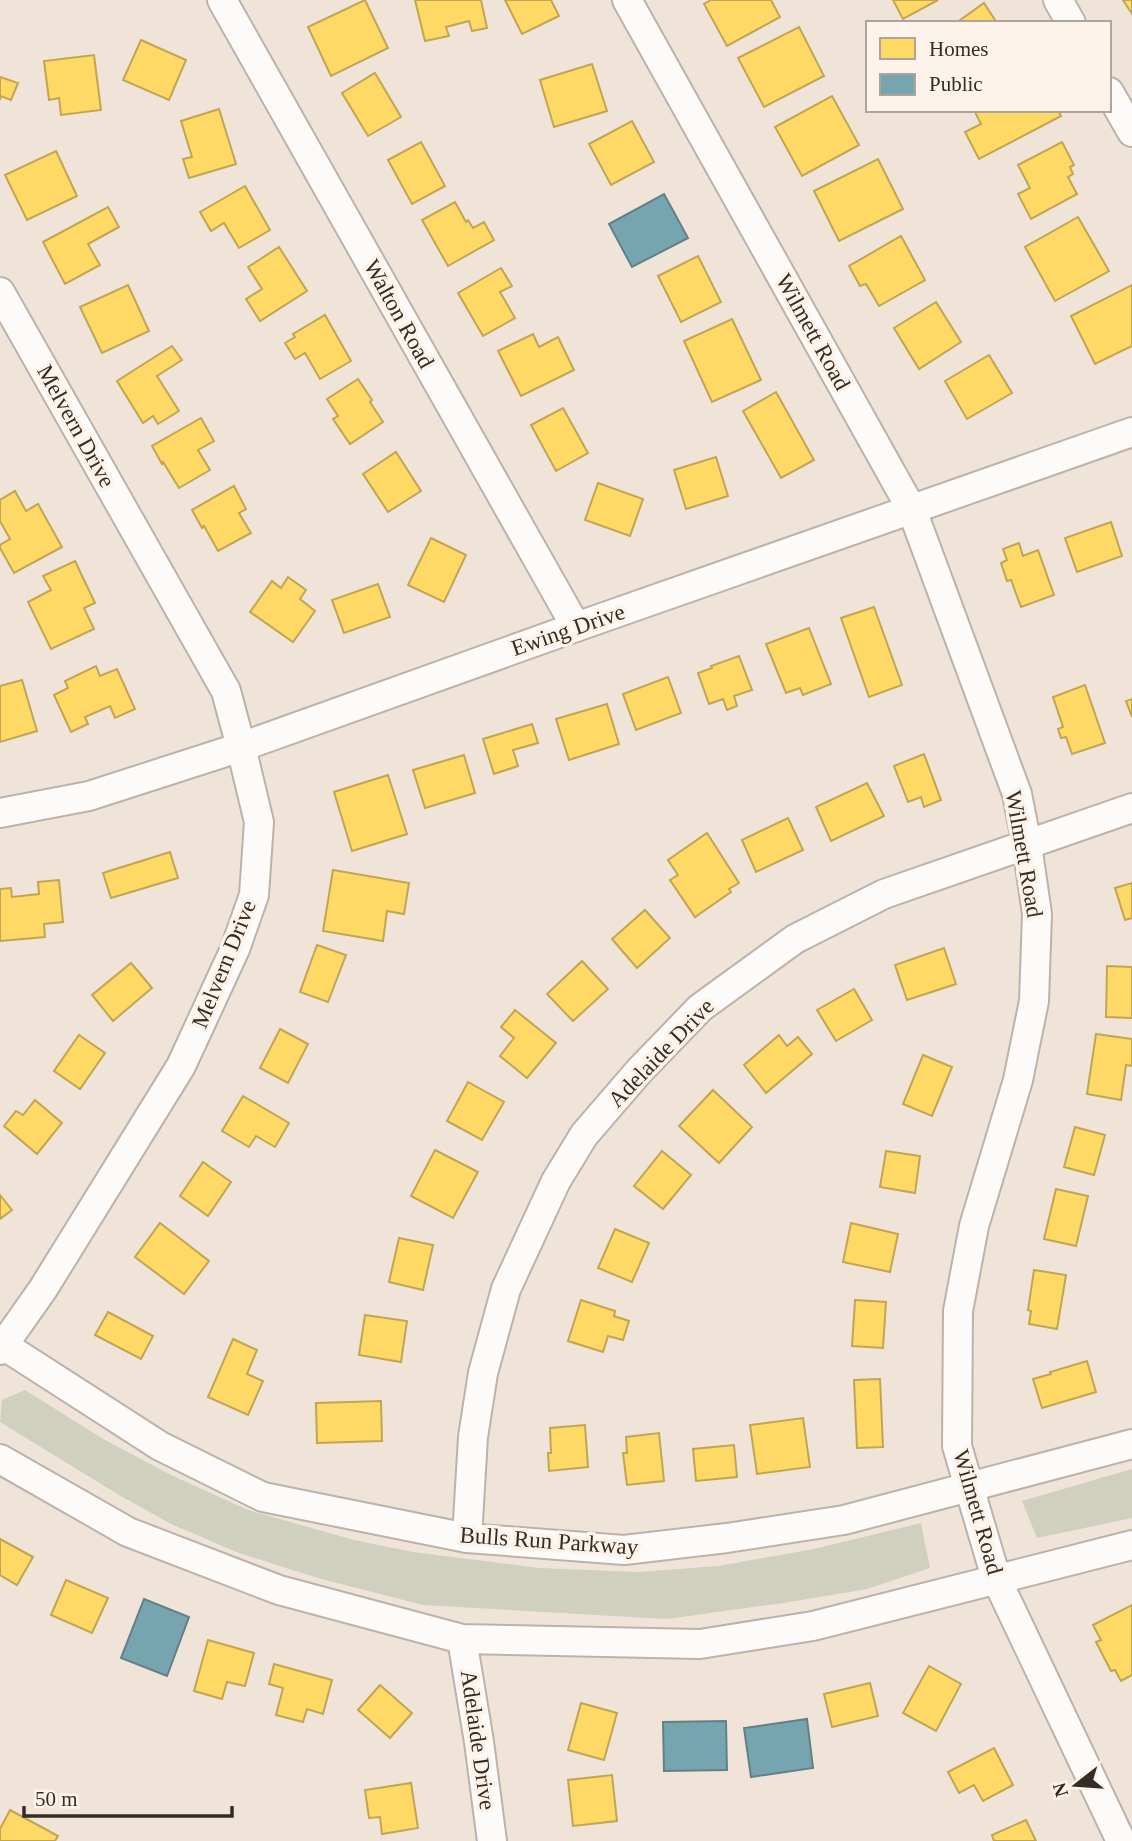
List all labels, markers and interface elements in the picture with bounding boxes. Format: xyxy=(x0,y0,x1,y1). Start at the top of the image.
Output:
legend xyxy=(866,21,1111,112)
text: Homes xyxy=(929,37,989,61)
text: Public xyxy=(929,72,983,96)
street label: Walton Road xyxy=(359,255,439,373)
street label: Wilmett Road xyxy=(771,270,855,395)
street label: Melvern Drive xyxy=(32,360,120,492)
street label: Ewing Drive xyxy=(508,599,628,661)
street label: Wilmett Road xyxy=(1001,788,1048,920)
street label: Melvern Drive xyxy=(187,896,261,1032)
street label: Adelaide Drive xyxy=(603,994,719,1112)
street label: Wilmett Road xyxy=(948,1447,1008,1578)
street label: Bulls Run Parkway xyxy=(459,1522,640,1560)
street label: Adelaide Drive xyxy=(456,1668,500,1812)
north arrow xyxy=(1041,1750,1111,1820)
scale bar xyxy=(24,1774,233,1818)
text: N xyxy=(1048,1780,1072,1799)
text: 50 m xyxy=(35,1787,78,1811)

